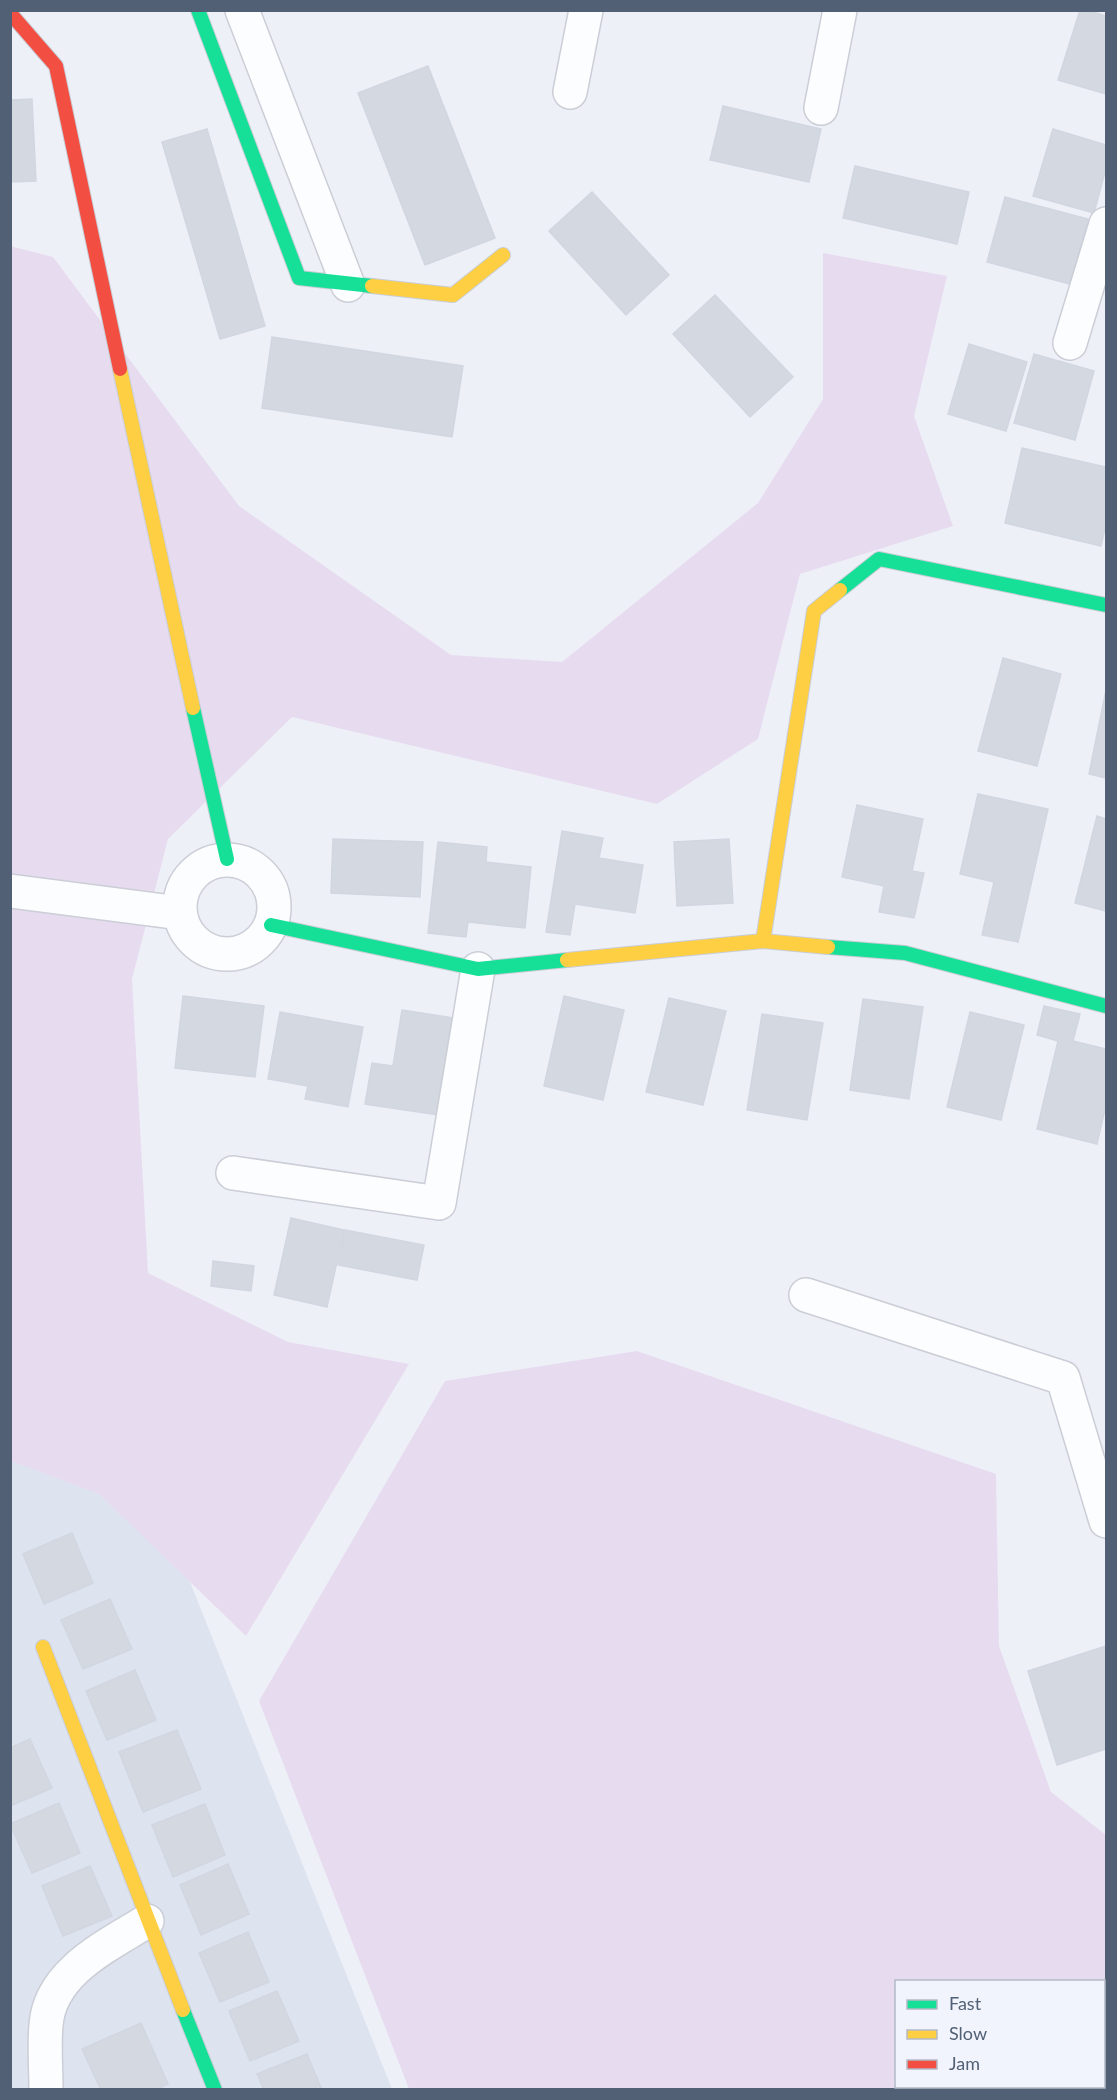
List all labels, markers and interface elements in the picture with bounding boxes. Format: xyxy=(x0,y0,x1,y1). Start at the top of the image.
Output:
legend xyxy=(895,1980,1105,2088)
text: Fast xyxy=(949,1992,982,2014)
text: Slow xyxy=(949,2022,987,2044)
text: Jam xyxy=(949,2052,980,2074)

